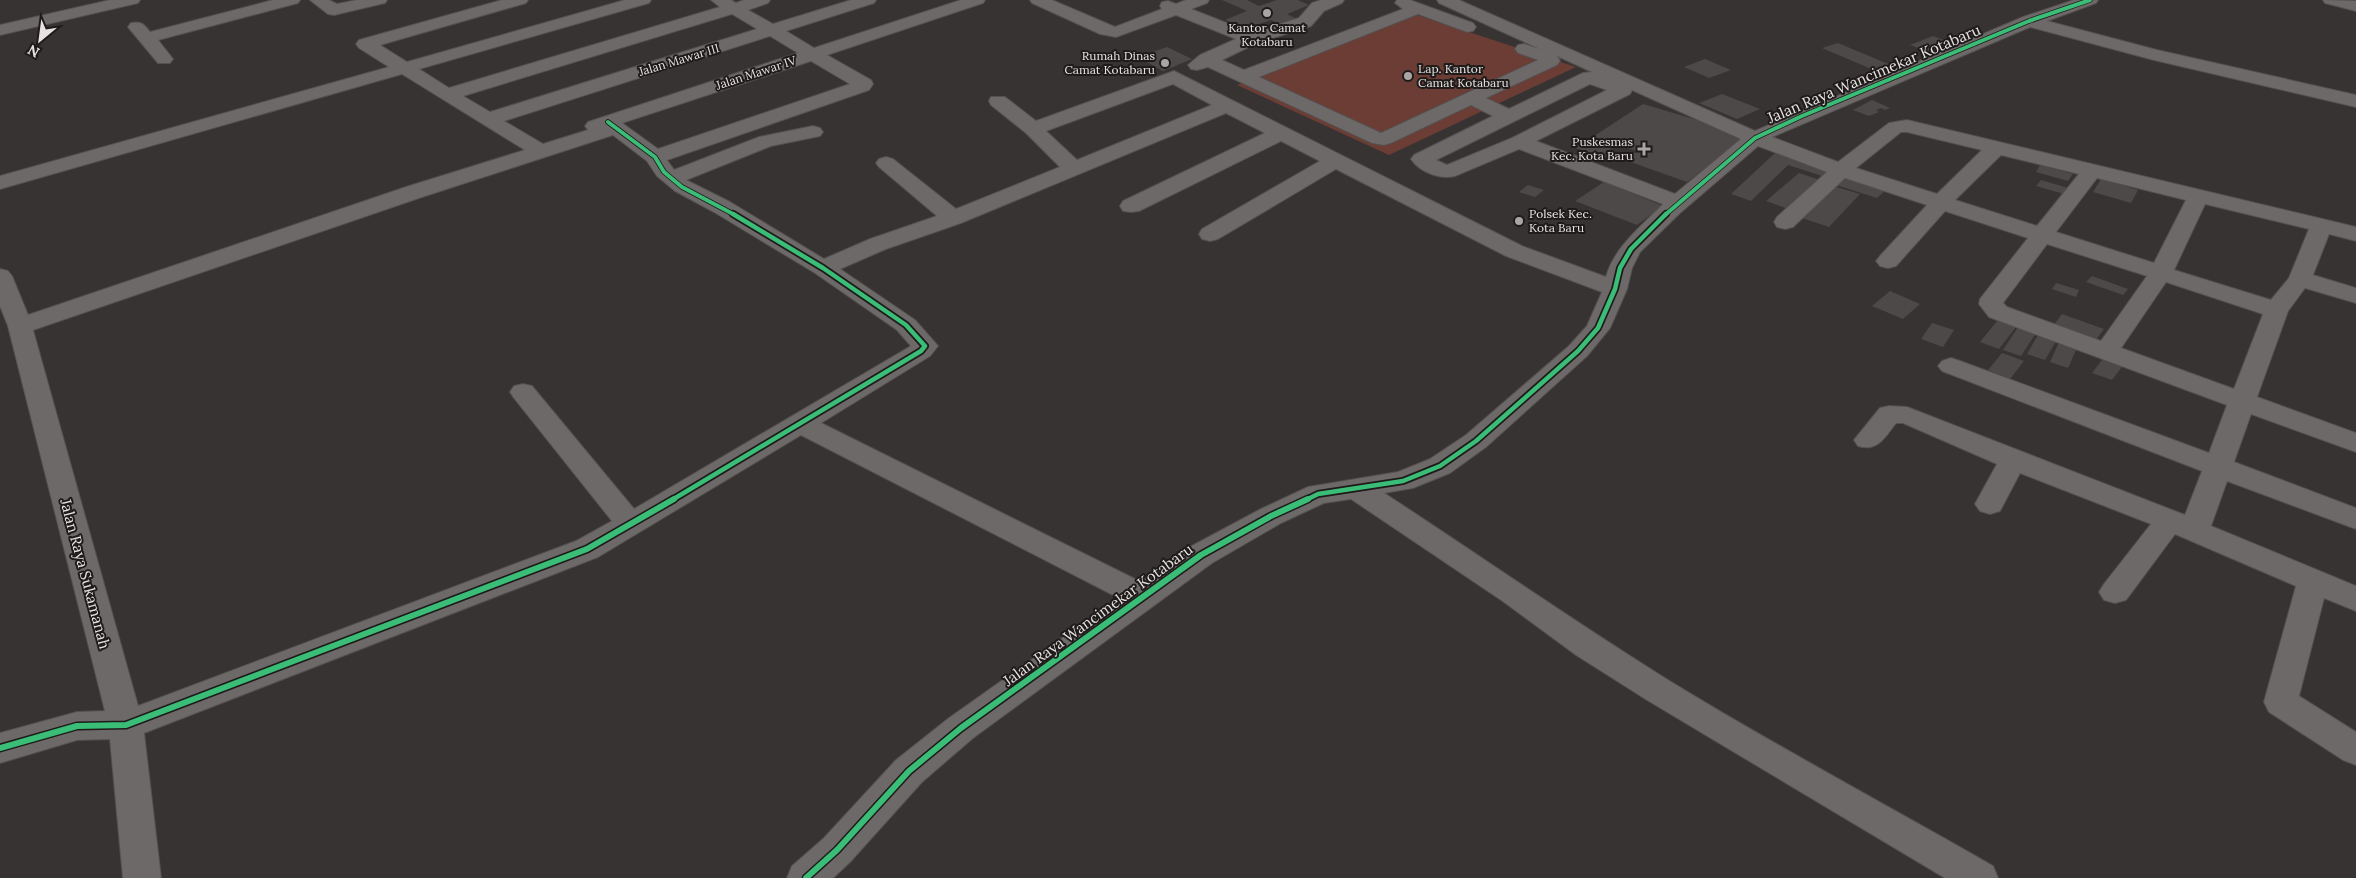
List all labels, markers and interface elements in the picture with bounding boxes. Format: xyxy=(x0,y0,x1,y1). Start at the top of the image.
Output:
marker: Kantor Camat Kotabaru xyxy=(1261,7,1273,19)
north arrow xyxy=(15,15,65,65)
place label: Kantor Camat Kotabaru xyxy=(1228,20,1306,49)
street label: Jalan Raya Wancimekar Kotabaru xyxy=(1763,20,1983,128)
street label: Jalan Mawar III xyxy=(636,40,721,79)
text: N xyxy=(24,41,43,62)
place label: Rumah Dinas Camat Kotabaru xyxy=(1064,48,1155,77)
street label: Jalan Mawar IV xyxy=(713,52,799,93)
marker: Rumah Dinas Camat Kotabaru xyxy=(1159,57,1171,69)
place label: Lap. Kantor Camat Kotabaru xyxy=(1418,61,1509,90)
marker: Lap. Kantor Camat Kotabaru xyxy=(1402,70,1414,82)
place label: Puskesmas Kec. Kota Baru xyxy=(1551,134,1633,163)
marker: Puskesmas Kec. Kota Baru xyxy=(1637,142,1651,156)
place label: Polsek Kec. Kota Baru xyxy=(1529,206,1592,235)
marker: Polsek Kec. Kota Baru xyxy=(1513,215,1525,227)
street label: Jalan Raya Sukamanah xyxy=(56,496,115,651)
street label: Jalan Raya Wancimekar Kotabaru xyxy=(998,539,1196,690)

